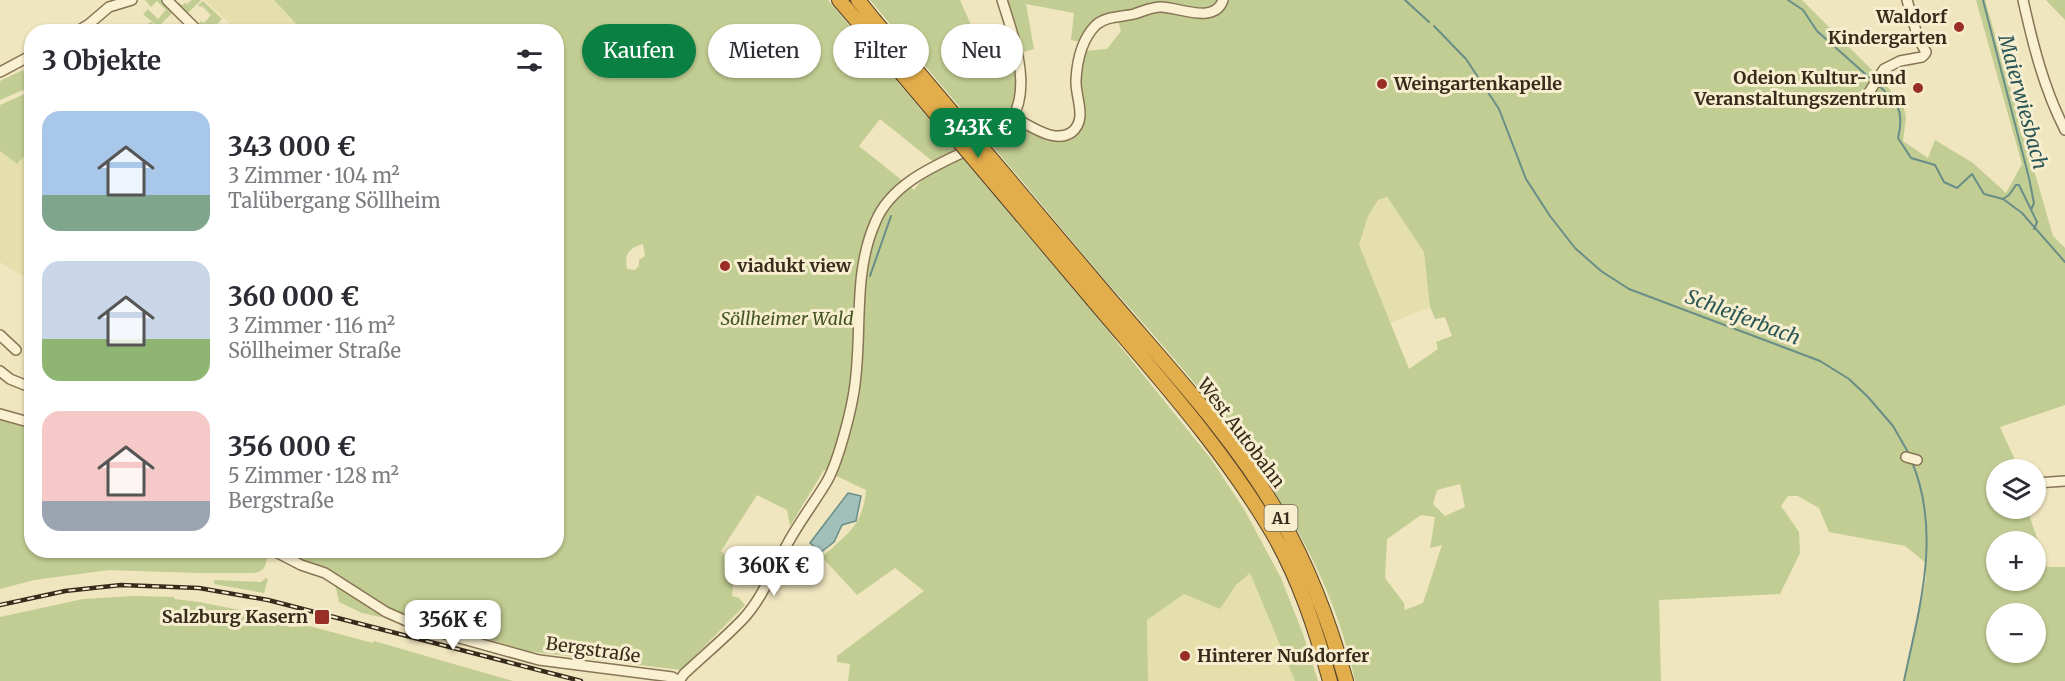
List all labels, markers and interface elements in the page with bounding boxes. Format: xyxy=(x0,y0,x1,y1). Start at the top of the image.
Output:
place label: Waldorf Kindergarten xyxy=(1828,5,1948,49)
marker: Waldorf Kindergarten xyxy=(1952,20,1966,34)
chip: Kaufen xyxy=(582,24,696,78)
chip: Mieten xyxy=(708,24,821,78)
chip: Filter xyxy=(833,24,929,78)
chip: Neu xyxy=(941,24,1023,78)
water label: Maierwiesbach xyxy=(1993,31,2054,172)
text: 3 Objekte xyxy=(42,44,161,77)
icon: filters xyxy=(513,44,546,77)
place label: Odeion Kultur- und Veranstaltungszentrum xyxy=(1693,66,1906,110)
place label: Weingartenkapelle xyxy=(1393,72,1562,95)
marker: Weingartenkapelle xyxy=(1375,77,1389,91)
marker: Odeion Kultur- und Veranstaltungszentrum xyxy=(1911,81,1925,95)
pin: 343K € xyxy=(929,108,1027,159)
text: 343K € xyxy=(944,115,1012,140)
text: 343 000 € xyxy=(228,130,356,163)
icon: home xyxy=(90,135,162,207)
text: 3 Zimmer · 104 m² xyxy=(228,163,400,188)
text: Talübergang Söllheim xyxy=(228,188,441,213)
place label: viadukt view xyxy=(736,254,852,277)
marker: viadukt view xyxy=(718,259,732,273)
text: 360 000 € xyxy=(228,280,359,313)
water label: Schleiferbach xyxy=(1682,283,1804,350)
icon: home xyxy=(90,285,162,357)
park label: Söllheimer Wald xyxy=(720,307,854,330)
text: 3 Zimmer · 116 m² xyxy=(228,313,395,338)
text: Söllheimer Straße xyxy=(228,338,401,363)
street label: West Autobahn xyxy=(1192,372,1290,492)
text: 356 000 € xyxy=(228,430,356,463)
icon: home xyxy=(90,435,162,507)
map controls xyxy=(1986,459,2046,663)
button: layers xyxy=(1986,459,2046,519)
text: 5 Zimmer · 128 m² xyxy=(228,463,399,488)
text: Bergstraße xyxy=(228,488,334,513)
road number: A1 xyxy=(1264,505,1298,531)
button: + xyxy=(1986,531,2046,591)
pin: 360K € xyxy=(725,546,823,597)
text: 360K € xyxy=(739,553,809,578)
pin: 356K € xyxy=(404,600,502,651)
button: − xyxy=(1986,603,2046,663)
place label: Salzburg Kasern xyxy=(162,605,308,628)
text: 356K € xyxy=(419,607,487,632)
marker: Salzburg Kasern xyxy=(313,608,331,626)
street label: Bergstraße xyxy=(544,631,642,668)
place label: Hinterer Nußdorfer xyxy=(1197,644,1369,667)
marker: Hinterer Nußdorfer xyxy=(1178,649,1192,663)

